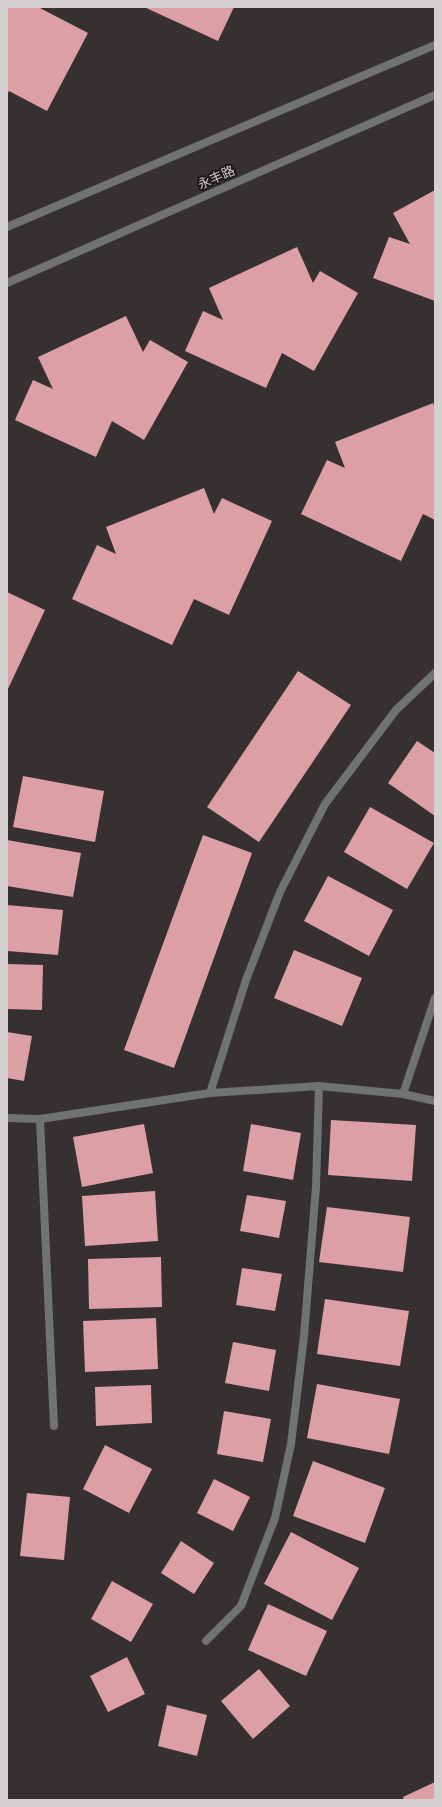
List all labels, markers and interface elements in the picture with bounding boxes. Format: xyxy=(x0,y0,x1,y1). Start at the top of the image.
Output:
street label: 永丰路 xyxy=(195,161,237,192)

